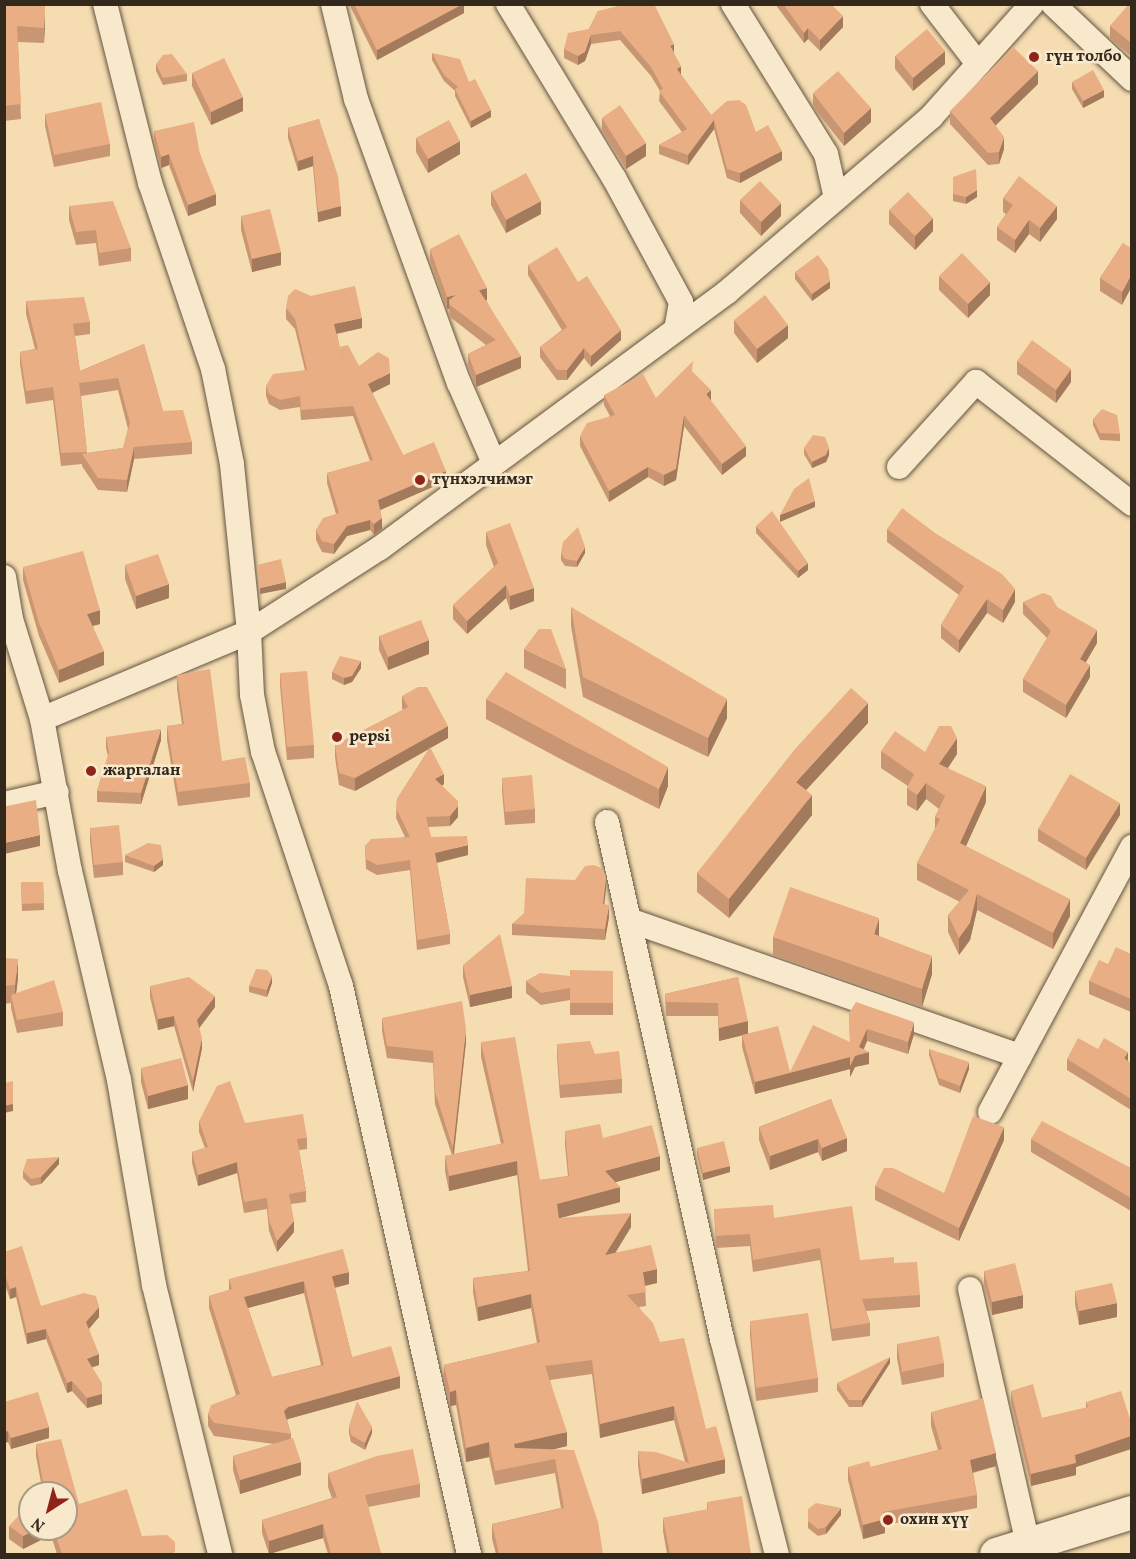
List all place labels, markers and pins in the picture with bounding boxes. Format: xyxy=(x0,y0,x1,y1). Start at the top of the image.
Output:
place label: гүн толбо xyxy=(1046,47,1122,67)
marker: гүн толбо xyxy=(1027,50,1041,64)
place label: түнхэлчимэг xyxy=(432,470,533,490)
marker: түнхэлчимэг xyxy=(413,473,427,487)
place label: pepsi xyxy=(349,727,390,747)
marker: pepsi xyxy=(330,730,344,744)
place label: жаргалан xyxy=(103,761,180,781)
marker: жаргалан xyxy=(84,764,98,778)
place label: охин хүү xyxy=(900,1510,969,1530)
marker: охин хүү xyxy=(881,1513,895,1527)

